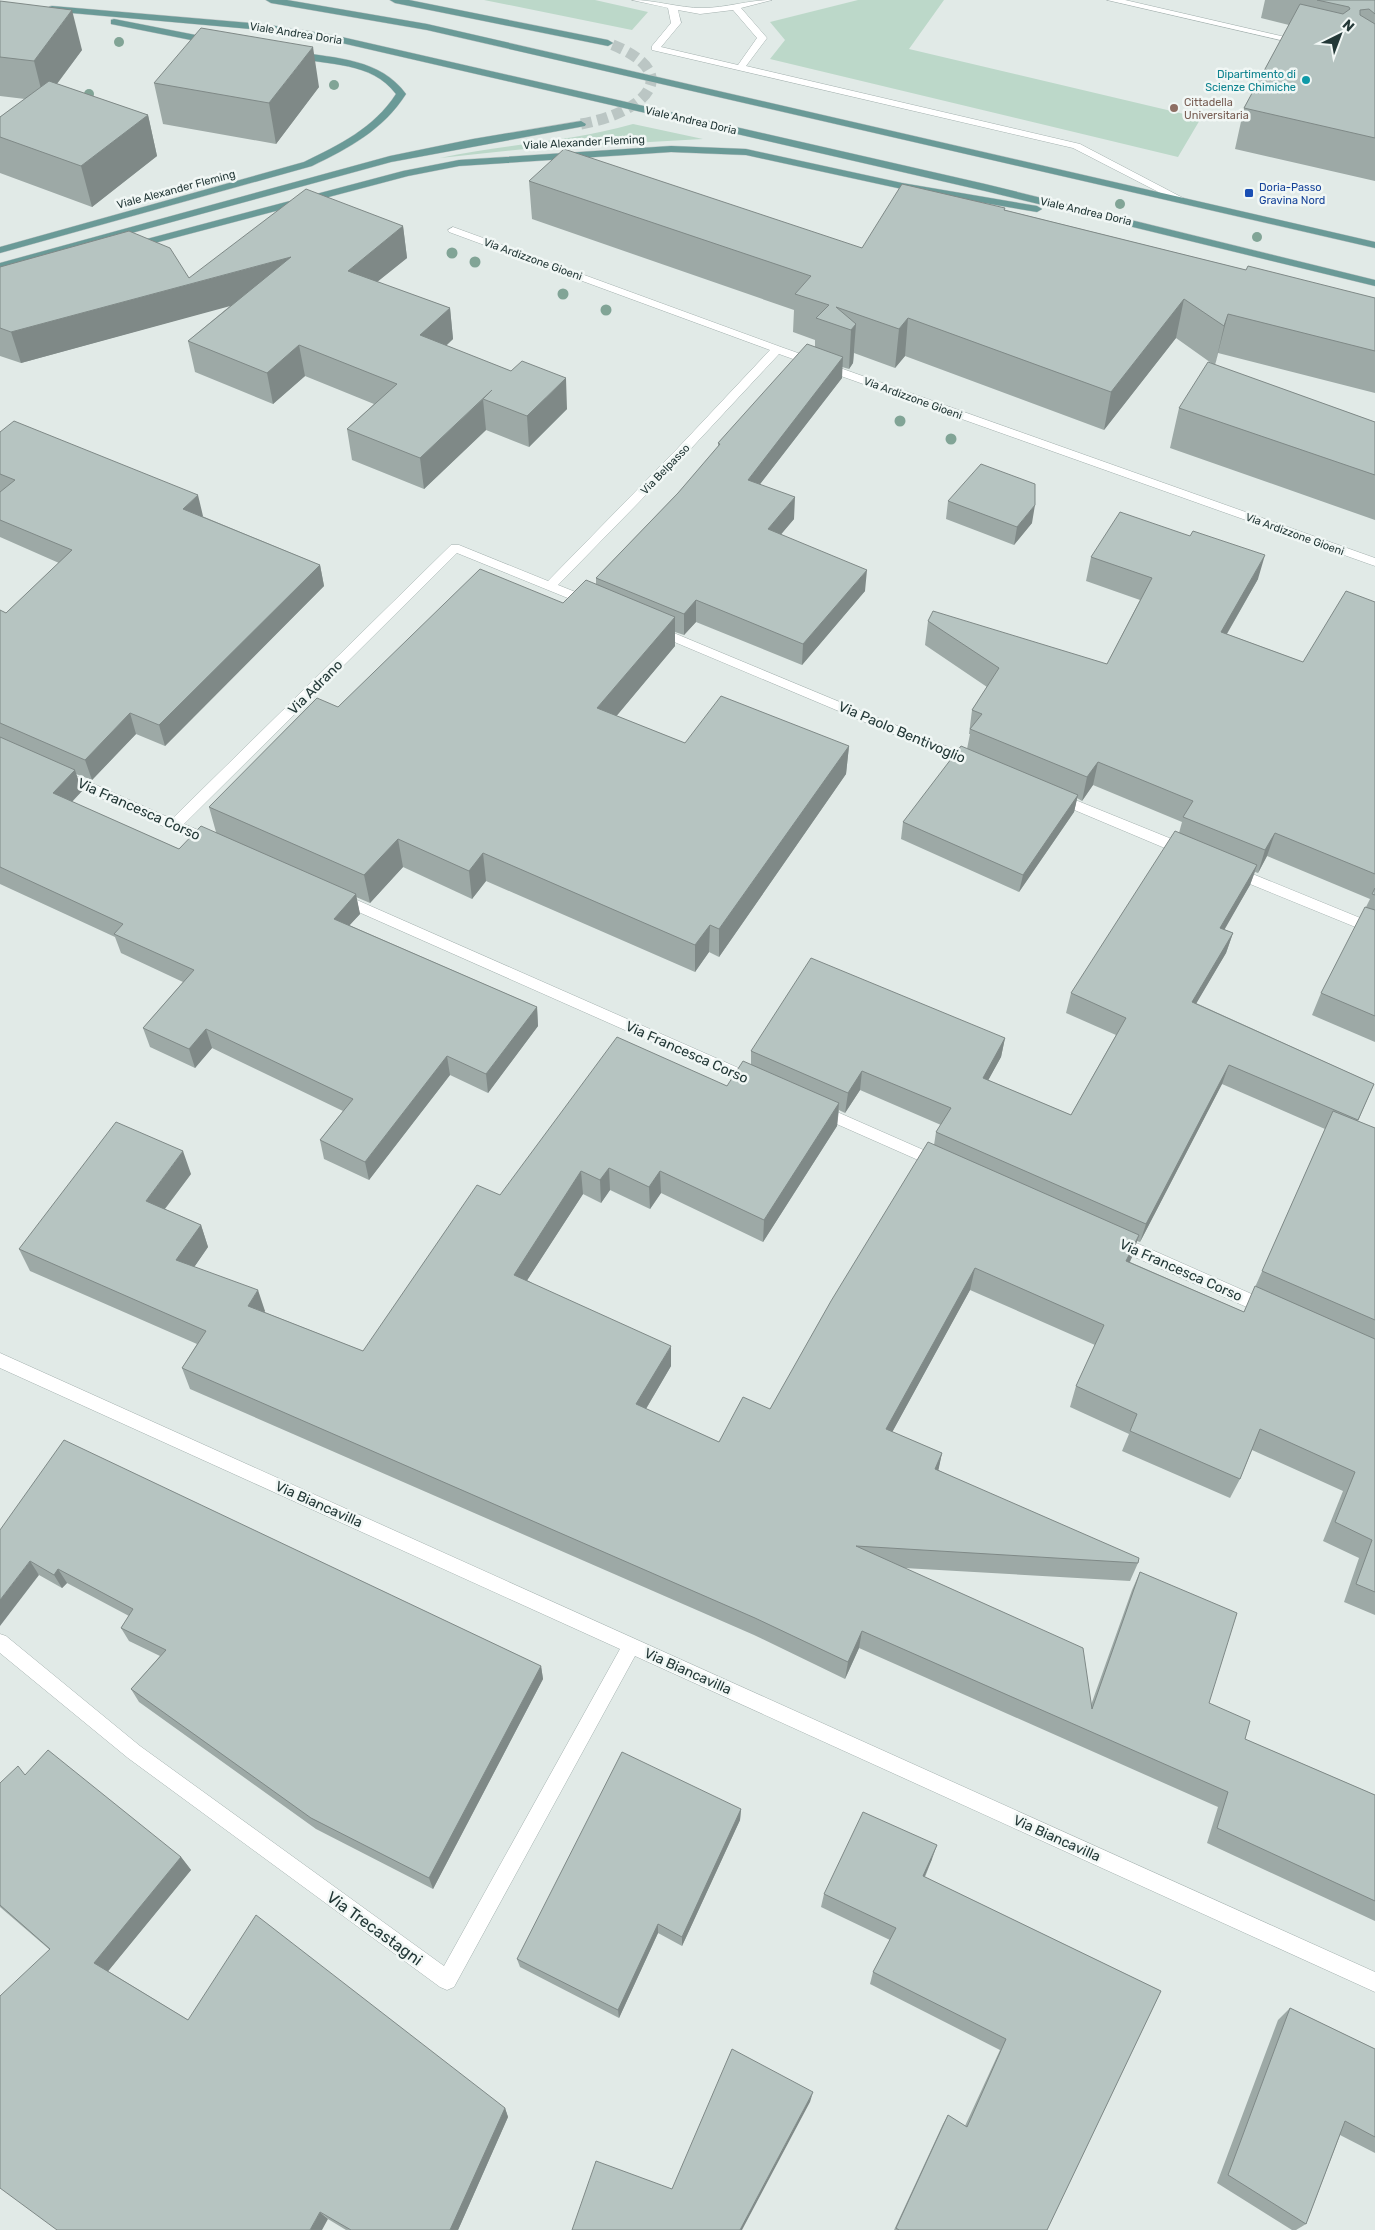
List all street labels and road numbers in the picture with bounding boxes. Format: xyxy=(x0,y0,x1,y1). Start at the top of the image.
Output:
street label: Viale Andrea Doria xyxy=(249,20,343,47)
street label: Viale Andrea Doria xyxy=(644,104,738,137)
street label: Viale Alexander Fleming xyxy=(523,133,645,152)
street label: Viale Alexander Fleming xyxy=(115,167,237,212)
street label: Viale Andrea Doria xyxy=(1039,195,1133,228)
street label: Via Ardizzone Gioeni xyxy=(482,236,584,283)
street label: Via Ardizzone Gioeni xyxy=(862,375,964,422)
street label: Via Belpasso xyxy=(638,441,693,497)
street label: Via Ardizzone Gioeni xyxy=(1244,511,1346,558)
street label: Via Adrano xyxy=(284,656,346,718)
street label: Via Paolo Bentivoglio xyxy=(836,698,968,767)
street label: Via Francesca Corso xyxy=(75,775,203,844)
street label: Via Francesca Corso xyxy=(623,1018,751,1087)
street label: Via Francesca Corso xyxy=(1117,1236,1245,1305)
street label: Via Biancavilla xyxy=(273,1478,365,1531)
street label: Via Biancavilla xyxy=(642,1645,734,1698)
street label: Via Biancavilla xyxy=(1011,1812,1103,1865)
street label: Via Trecastagni xyxy=(323,1887,426,1969)

